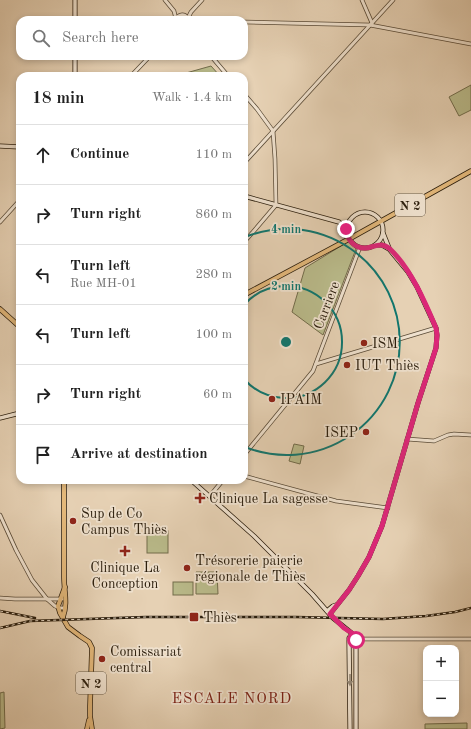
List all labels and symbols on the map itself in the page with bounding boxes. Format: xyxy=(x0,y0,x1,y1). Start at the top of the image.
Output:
road number: N 2 xyxy=(395,194,425,216)
route end xyxy=(337,220,355,238)
text: 4 min xyxy=(271,224,301,236)
street label: Carriere xyxy=(311,279,342,331)
text: 2 min xyxy=(271,281,301,293)
centre of rings xyxy=(279,335,293,349)
place label: ISM xyxy=(372,337,398,351)
marker: ISM xyxy=(359,338,369,348)
place label: IUT Thiès xyxy=(355,359,419,373)
marker: IUT Thiès xyxy=(342,360,352,370)
place label: IPAIM xyxy=(280,393,322,407)
marker: IPAIM xyxy=(267,394,277,404)
place label: ISEP xyxy=(325,426,358,440)
marker: ISEP xyxy=(361,427,371,437)
marker: Clinique La sagesse xyxy=(194,492,206,504)
place label: Clinique La sagesse xyxy=(209,492,328,506)
place label: Sup de Co Campus Thiès xyxy=(81,507,167,537)
marker: Sup de Co Campus Thiès xyxy=(68,516,78,526)
marker: Clinique La Conception xyxy=(119,545,131,557)
place label: Trésorerie paierie régionale de Thiès xyxy=(195,554,306,584)
place label: Clinique La Conception xyxy=(90,561,160,591)
marker: Trésorerie paierie régionale de Thiès xyxy=(182,563,192,573)
marker: Thiès xyxy=(188,611,200,623)
place label: Thiès xyxy=(203,611,237,625)
route start xyxy=(347,631,365,649)
place label: Comissariat central xyxy=(110,645,182,675)
marker: Comissariat central xyxy=(97,654,107,664)
road number: N 2 xyxy=(76,672,106,694)
one-way arrow xyxy=(347,674,353,687)
district label: ESCALE NORD xyxy=(172,692,292,707)

